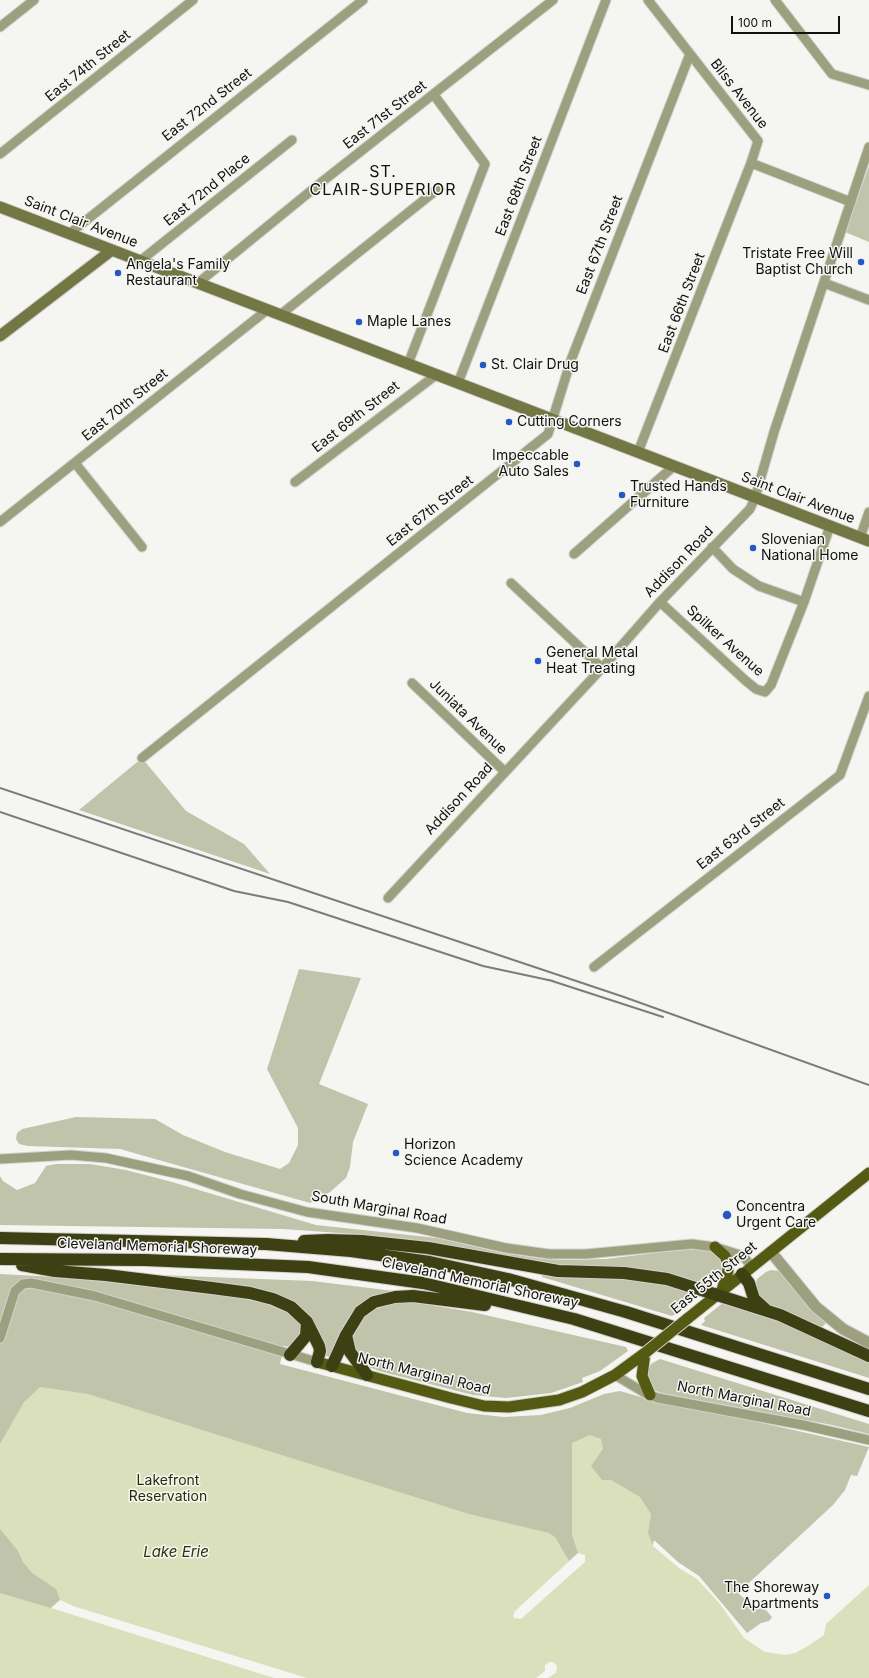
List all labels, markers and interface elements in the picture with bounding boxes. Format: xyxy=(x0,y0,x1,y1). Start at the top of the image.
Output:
scale bar xyxy=(733,8,842,34)
text: 100 m xyxy=(738,15,772,30)
street label: East 74th Street xyxy=(42,27,134,105)
street label: Bliss Avenue xyxy=(707,56,771,132)
street label: East 72nd Street xyxy=(159,65,255,145)
street label: East 71st Street xyxy=(340,77,430,153)
street label: East 68th Street xyxy=(492,134,546,238)
street label: East 72nd Place xyxy=(161,150,253,230)
district label: ST. CLAIR-SUPERIOR xyxy=(310,162,456,200)
street label: Saint Clair Avenue xyxy=(22,193,140,251)
street label: East 67th Street xyxy=(573,193,627,297)
place label: Tristate Free Will Baptist Church xyxy=(742,246,853,278)
street label: East 66th Street xyxy=(655,251,709,355)
place label: Angela's Family Restaurant xyxy=(126,257,230,290)
marker: Tristate Free Will Baptist Church xyxy=(856,257,866,267)
marker: Angela's Family Restaurant xyxy=(113,268,123,278)
place label: Maple Lanes xyxy=(367,314,451,330)
marker: Maple Lanes xyxy=(354,317,364,327)
place label: St. Clair Drug xyxy=(491,357,579,373)
marker: St. Clair Drug xyxy=(478,360,488,370)
street label: East 70th Street xyxy=(79,365,171,445)
street label: East 69th Street xyxy=(309,378,403,456)
place label: Cutting Corners xyxy=(517,414,622,430)
marker: Cutting Corners xyxy=(504,417,514,427)
place label: Impeccable Auto Sales xyxy=(492,448,569,480)
marker: Impeccable Auto Sales xyxy=(572,459,582,469)
street label: Saint Clair Avenue xyxy=(739,469,857,527)
street label: East 67th Street xyxy=(383,472,477,550)
place label: Trusted Hands Furniture xyxy=(630,479,727,512)
marker: Trusted Hands Furniture xyxy=(617,490,627,500)
street label: Addison Road xyxy=(641,523,717,601)
place label: Slovenian National Home xyxy=(761,532,858,564)
marker: Slovenian National Home xyxy=(748,543,758,553)
street label: Spilker Avenue xyxy=(683,602,767,680)
place label: General Metal Heat Treating xyxy=(546,645,638,678)
marker: General Metal Heat Treating xyxy=(533,656,543,666)
street label: Juniata Avenue xyxy=(426,676,510,758)
street label: Addison Road xyxy=(421,760,497,838)
street label: East 63rd Street xyxy=(694,795,788,873)
place label: Horizon Science Academy xyxy=(404,1137,523,1170)
marker: Horizon Science Academy xyxy=(391,1148,401,1158)
street label: South Marginal Road xyxy=(310,1188,448,1228)
place label: Concentra Urgent Care xyxy=(736,1199,816,1232)
marker: Concentra Urgent Care xyxy=(721,1209,733,1221)
street label: Cleveland Memorial Shoreway xyxy=(57,1235,257,1259)
street label: East 55th Street xyxy=(668,1238,760,1318)
street label: Cleveland Memorial Shoreway xyxy=(380,1254,580,1312)
street label: North Marginal Road xyxy=(356,1349,492,1399)
street label: North Marginal Road xyxy=(676,1378,812,1420)
park label: Lakefront Reservation xyxy=(129,1473,207,1506)
water label: Lake Erie xyxy=(143,1543,209,1561)
place label: The Shoreway Apartments xyxy=(724,1580,819,1612)
marker: The Shoreway Apartments xyxy=(822,1591,832,1601)

